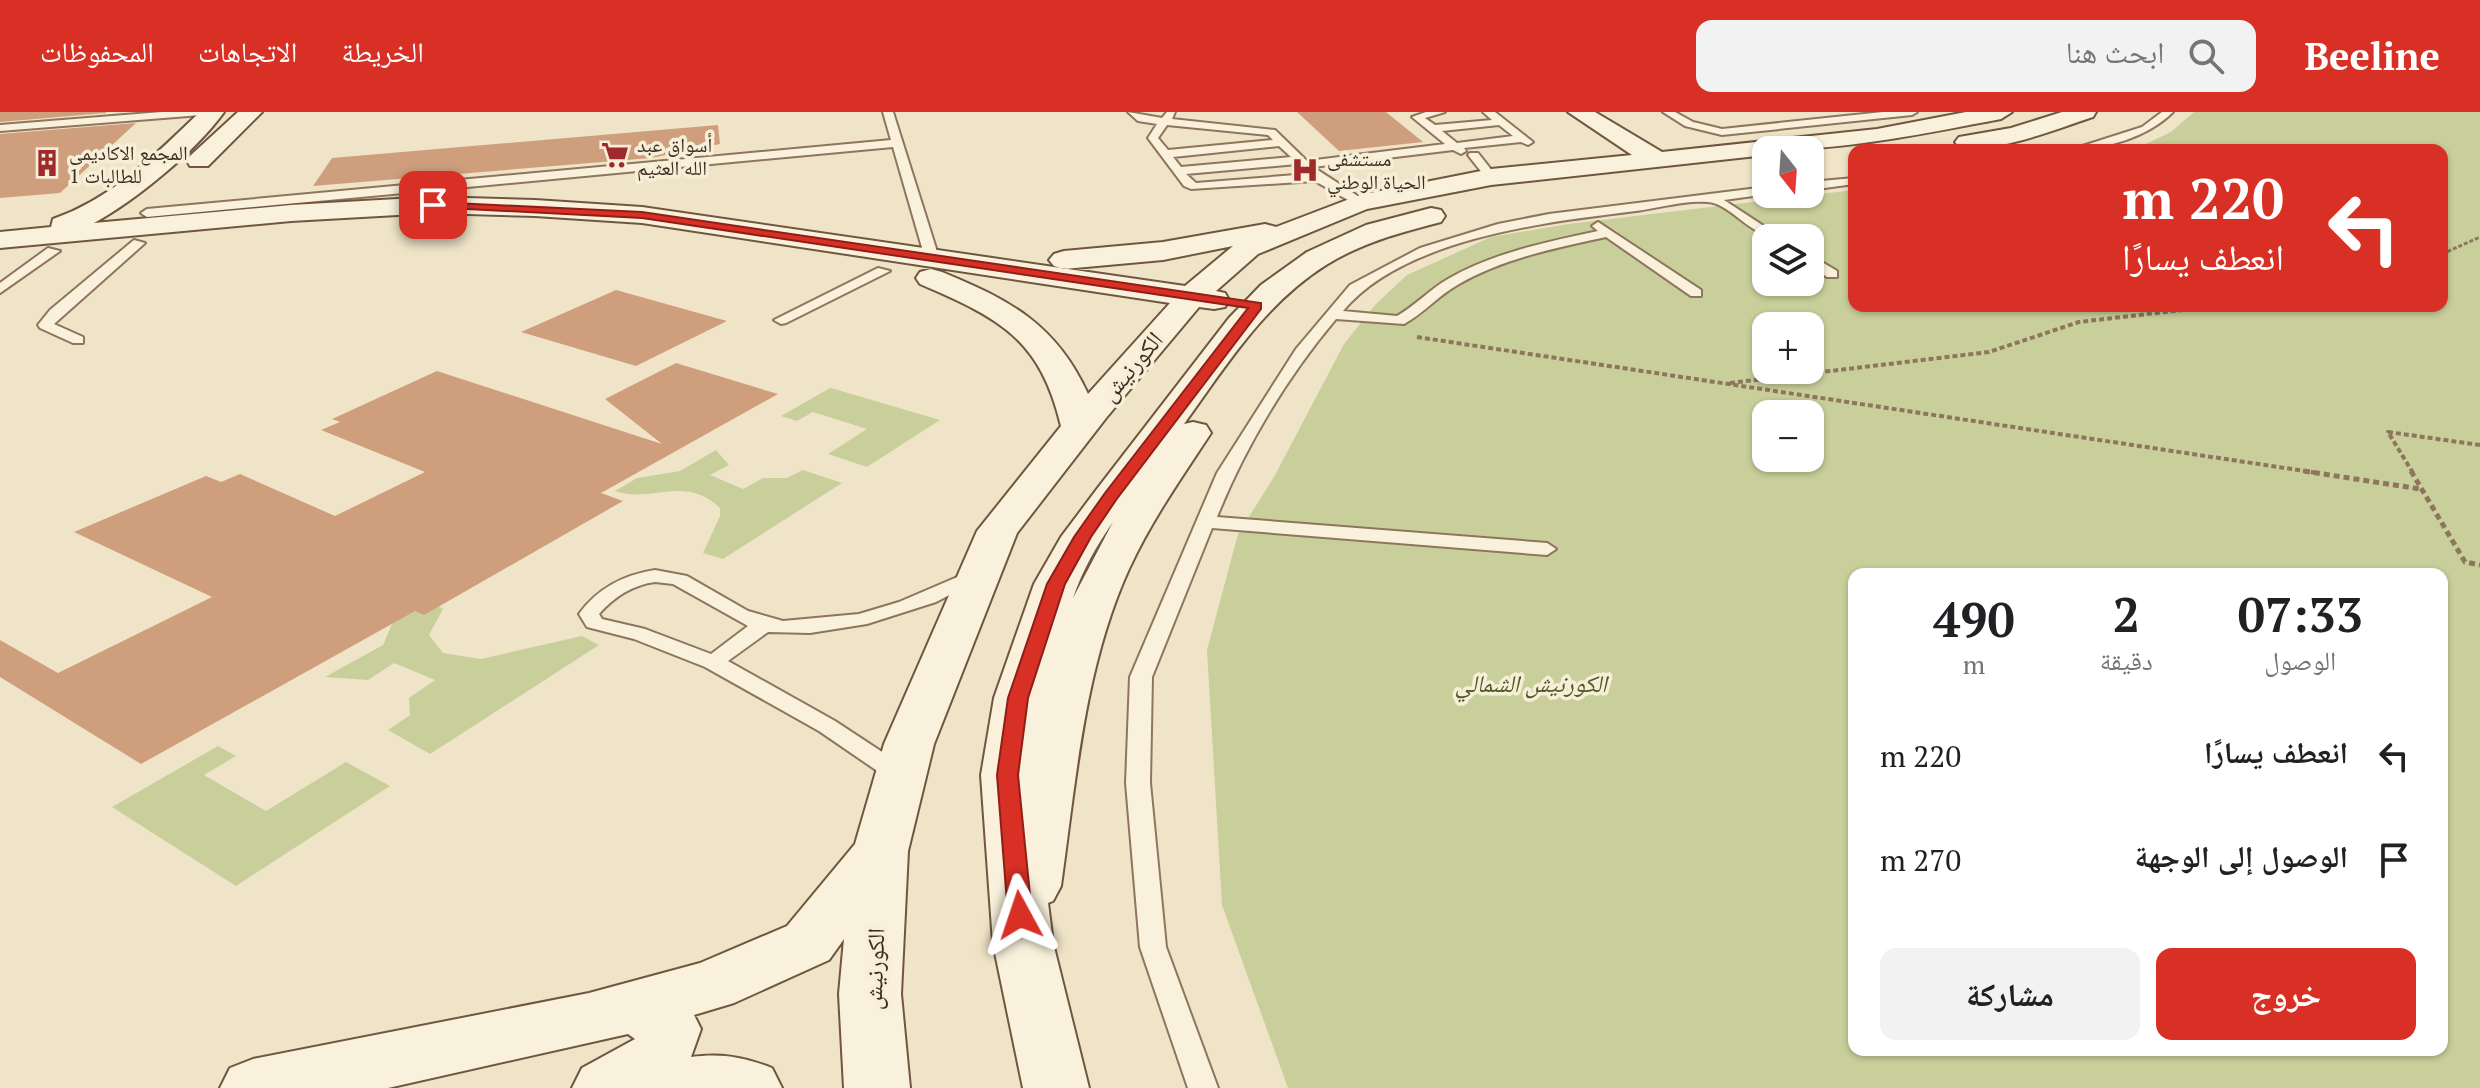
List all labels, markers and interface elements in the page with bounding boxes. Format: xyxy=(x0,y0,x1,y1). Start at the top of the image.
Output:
search box xyxy=(1696,20,2256,92)
text: Beeline xyxy=(2304,31,2440,81)
text: ابحث هنا xyxy=(2066,32,2164,72)
text: المحفوظات xyxy=(40,33,154,70)
text: الاتجاهات xyxy=(198,33,297,70)
text: الخريطة xyxy=(341,33,424,70)
icon: search xyxy=(2184,34,2228,78)
place label: أسواق عبد الله العثيم xyxy=(637,131,712,182)
north arrow xyxy=(1752,136,1824,208)
map controls xyxy=(1752,136,1824,472)
place label: المجمع الاكاديمي 1 للطالبات xyxy=(69,139,188,189)
supermarket icon: أسواق عبد الله العثيم xyxy=(600,140,630,170)
place label: مستشفى الحياة الوطني xyxy=(1327,145,1426,198)
building icon: المجمع الاكاديمي 1 للطالبات xyxy=(32,148,62,178)
hospital icon: مستشفى الحياة الوطني xyxy=(1290,155,1320,185)
text: 220 m xyxy=(2122,161,2284,235)
pin xyxy=(399,171,467,239)
icon: left xyxy=(2312,176,2416,280)
icon: arrive xyxy=(411,183,455,227)
button: layers xyxy=(1752,224,1824,296)
text: انعطف يسارًا xyxy=(2122,233,2284,280)
button: + xyxy=(1752,312,1824,384)
street label: الكورنيش xyxy=(1092,324,1170,408)
button: − xyxy=(1752,400,1824,472)
text: 2 xyxy=(2113,582,2140,646)
text: 07:33 xyxy=(2238,582,2363,646)
text: 490 xyxy=(1933,587,2015,651)
text: دقيقة xyxy=(2100,643,2153,677)
text: الوصول xyxy=(2264,643,2336,677)
text: m xyxy=(1963,647,1985,681)
park label: الكورنيش الشمالي xyxy=(1455,667,1609,703)
text: انعطف يسارًا xyxy=(2204,732,2348,772)
icon: left xyxy=(2372,734,2416,778)
text: 220 m xyxy=(1880,736,1961,776)
text: الوصول إلى الوجهة xyxy=(2135,836,2348,876)
icon: arrive xyxy=(2372,838,2416,882)
text: 270 m xyxy=(1880,840,1961,880)
position arrow xyxy=(978,873,1062,957)
street label: الكورنيش xyxy=(857,927,891,1011)
button: مشاركة xyxy=(1880,948,2140,1040)
button: خروج xyxy=(2156,948,2416,1040)

